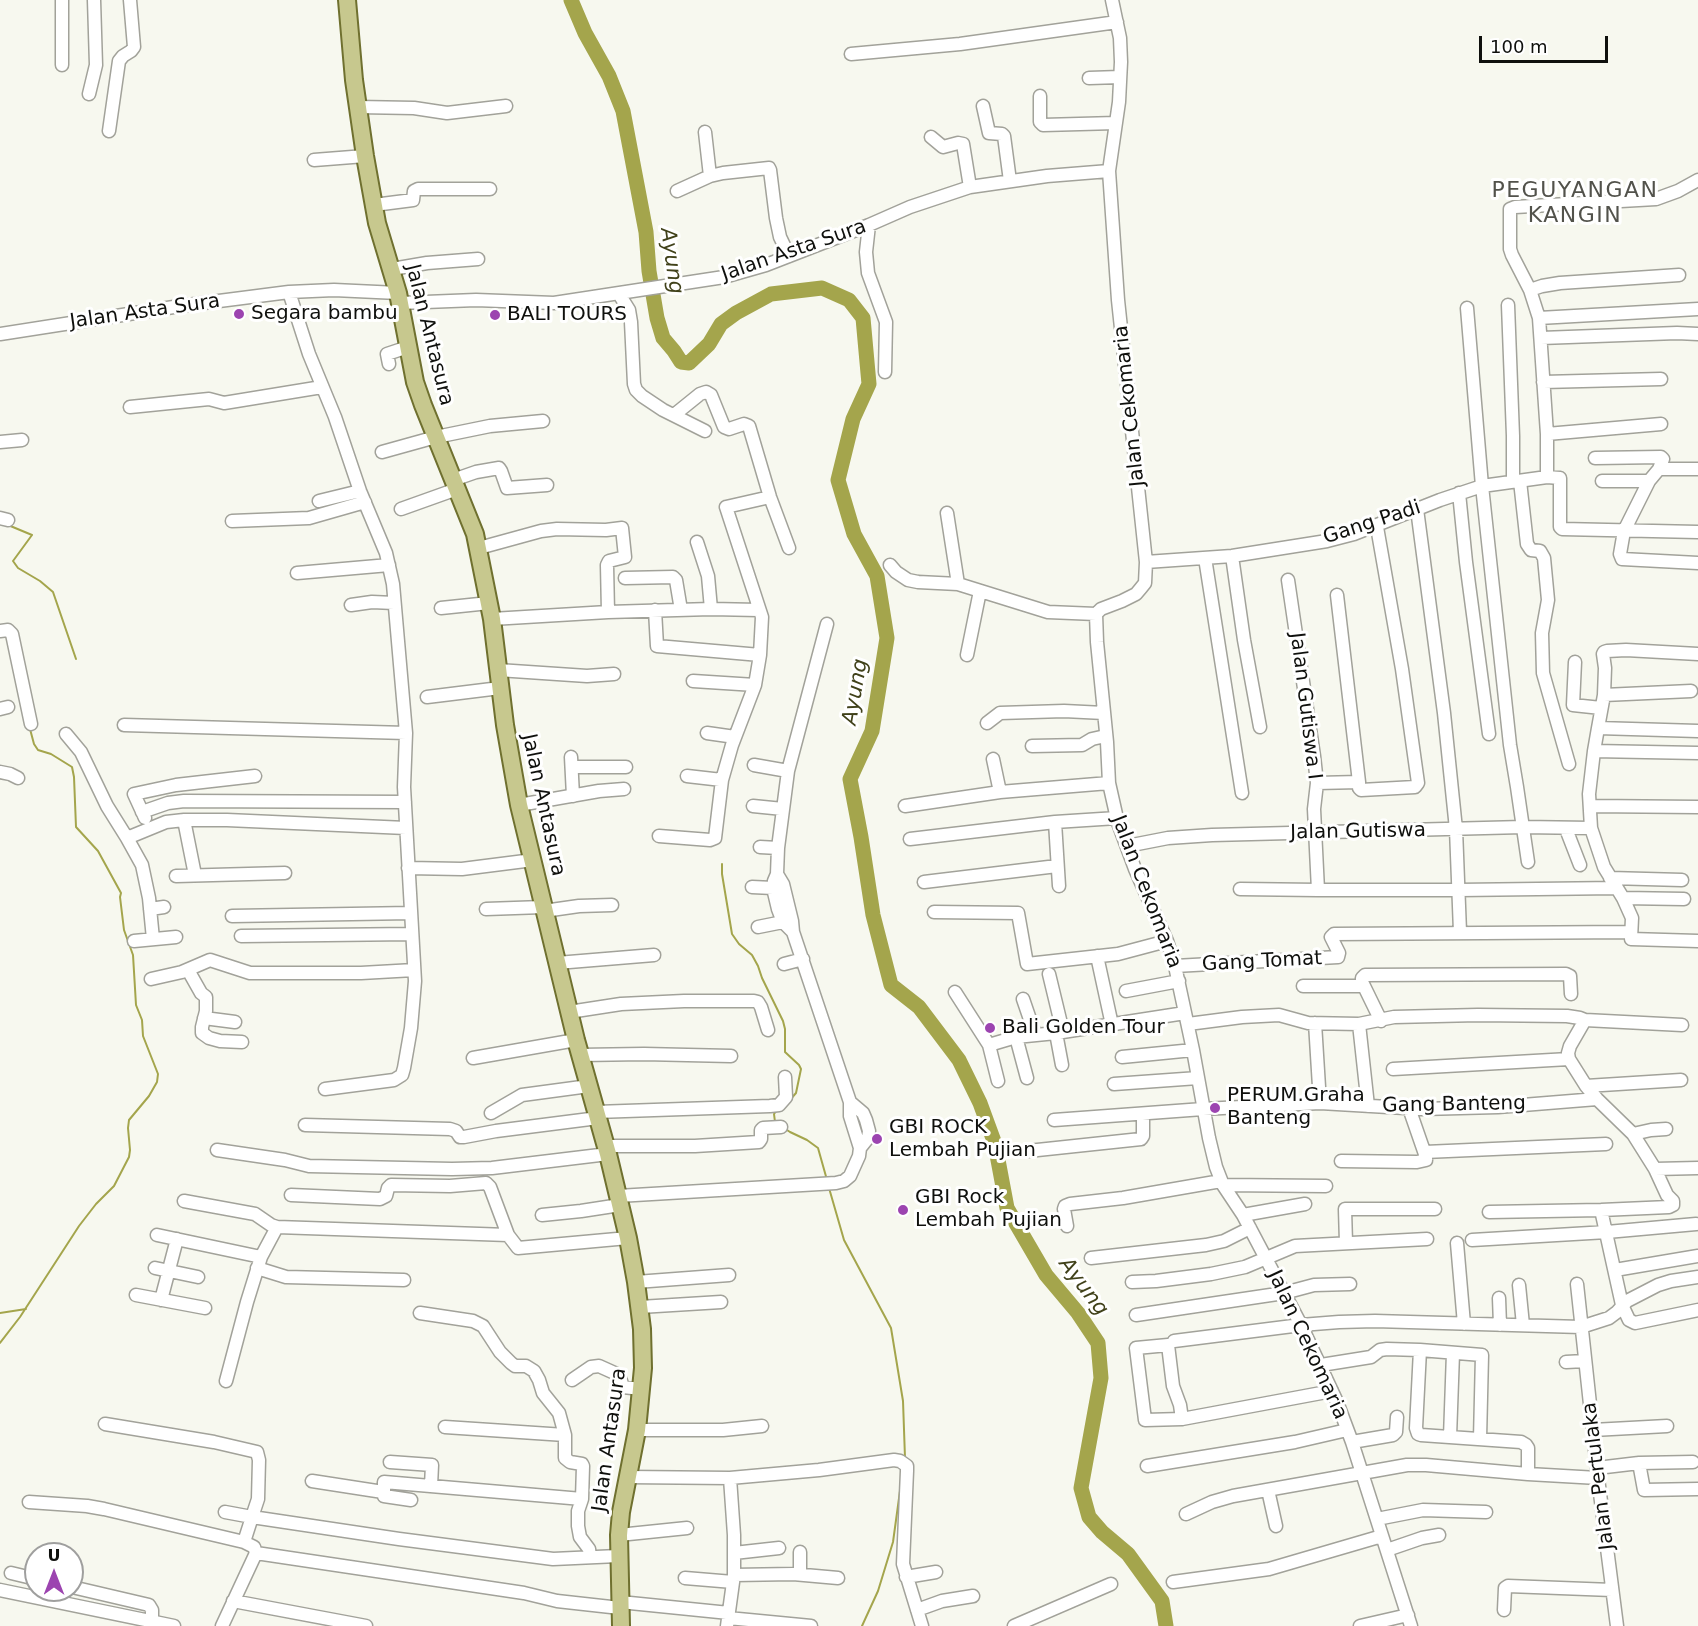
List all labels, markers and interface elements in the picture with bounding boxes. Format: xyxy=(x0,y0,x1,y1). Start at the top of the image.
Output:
scale bar xyxy=(1482,24,1611,62)
text: 100 m xyxy=(1490,36,1548,57)
district label: PEGUYANGAN KANGIN xyxy=(1491,178,1659,230)
street label: Jalan Asta Sura xyxy=(719,215,869,287)
water label: Ayung xyxy=(654,226,688,296)
street label: Jalan Antasura xyxy=(400,262,458,408)
street label: Jalan Asta Sura xyxy=(68,290,222,334)
place label: Segara bambu xyxy=(251,302,398,326)
place label: BALI TOURS xyxy=(507,303,627,327)
marker: Segara bambu xyxy=(232,307,246,321)
marker: BALI TOURS xyxy=(488,308,502,322)
street label: Jalan Cekomaria xyxy=(1110,324,1150,488)
street label: Gang Padi xyxy=(1320,496,1424,550)
street label: Jalan Gutiswa I xyxy=(1284,631,1326,781)
water label: Ayung xyxy=(838,657,874,727)
street label: Jalan Antasura xyxy=(516,732,570,878)
street label: Jalan Cekomaria xyxy=(1106,812,1186,972)
street label: Jalan Gutiswa xyxy=(1290,819,1426,845)
street label: Gang Tomat xyxy=(1201,947,1323,977)
place label: Bali Golden Tour xyxy=(1002,1016,1165,1040)
marker: Bali Golden Tour xyxy=(983,1021,997,1035)
place label: PERUM.Graha Banteng xyxy=(1227,1084,1365,1131)
street label: Gang Banteng xyxy=(1382,1092,1526,1118)
marker: PERUM.Graha Banteng xyxy=(1208,1101,1222,1115)
place label: GBI ROCK Lembah Pujian xyxy=(889,1116,1036,1163)
marker: GBI ROCK Lembah Pujian xyxy=(870,1132,884,1146)
place label: GBI Rock Lembah Pujian xyxy=(915,1186,1062,1233)
marker: GBI Rock Lembah Pujian xyxy=(896,1203,910,1217)
water label: Ayung xyxy=(1053,1253,1113,1321)
street label: Jalan Cekomaria xyxy=(1262,1266,1352,1424)
street label: Jalan Antasura xyxy=(588,1367,632,1513)
street label: Jalan Pertulaka xyxy=(1578,1401,1620,1551)
north arrow xyxy=(24,1542,84,1602)
text: U xyxy=(48,1546,61,1565)

